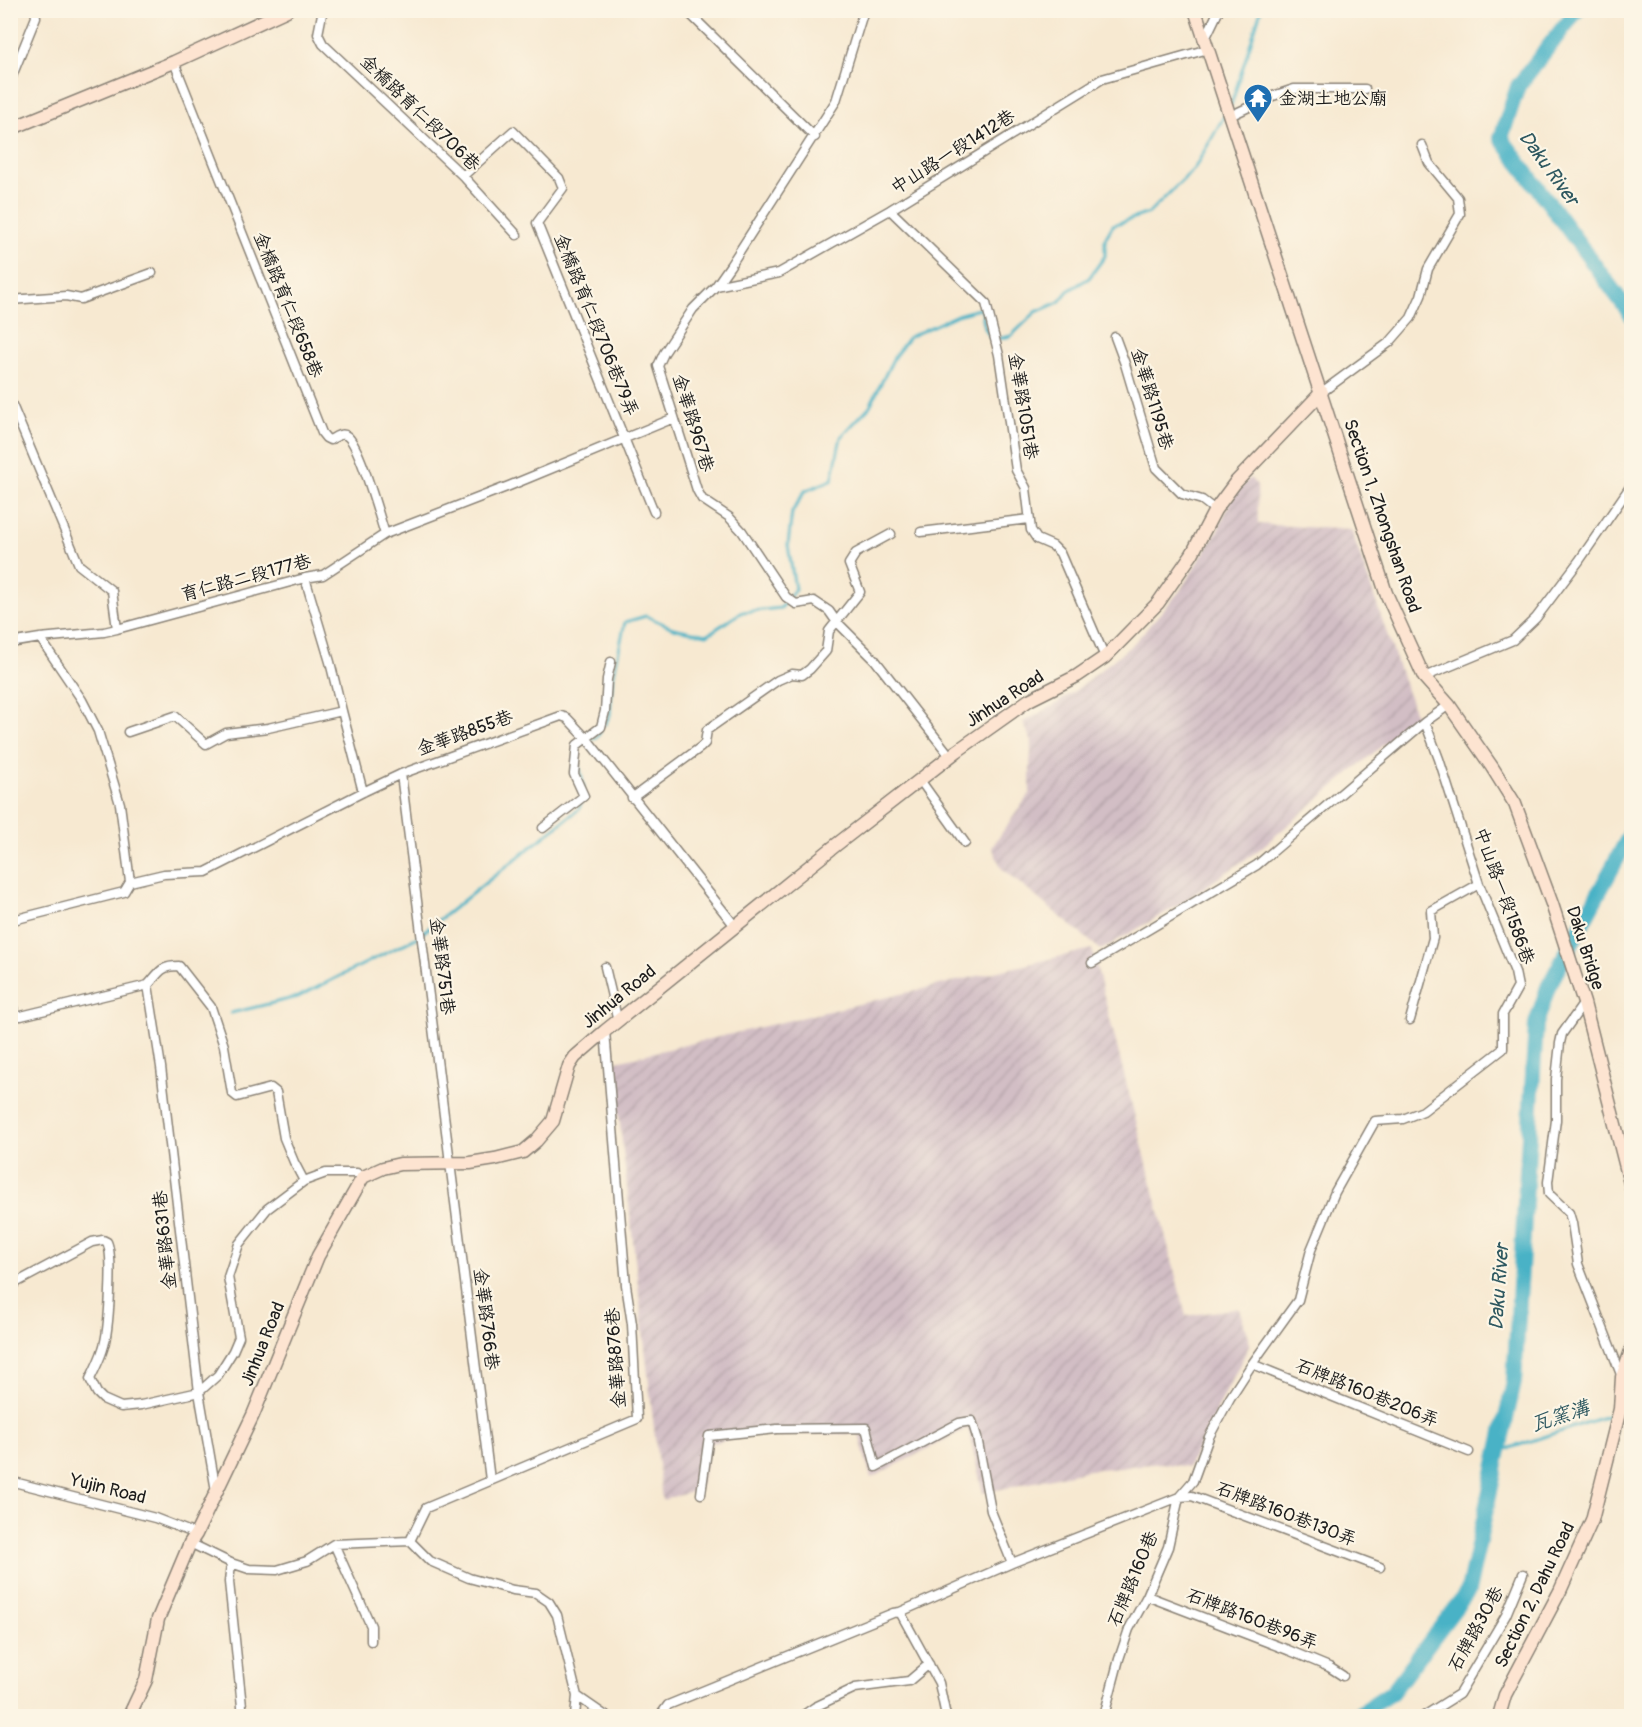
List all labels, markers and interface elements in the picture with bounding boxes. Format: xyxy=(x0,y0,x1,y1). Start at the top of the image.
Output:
street label: 金橋路育仁段706巷 xyxy=(355,50,485,176)
temple icon: 金湖土地公廟 xyxy=(1242,82,1274,124)
place label: 金湖土地公廟 xyxy=(1279,87,1387,110)
street label: 中山路一段1412巷 xyxy=(886,104,1020,200)
water label: Daku River xyxy=(1514,126,1586,213)
street label: 金橋路育仁段658巷 xyxy=(248,229,328,381)
street label: 金橋路育仁段706巷79弄 xyxy=(549,230,643,420)
street label: 金華路1195巷 xyxy=(1126,345,1178,453)
street label: 金華路1051巷 xyxy=(1003,351,1043,461)
street label: 金華路967巷 xyxy=(667,371,719,475)
street label: Section 1, Zhongshan Road xyxy=(1338,416,1426,616)
street label: 育仁路二段177巷 xyxy=(178,550,314,606)
street label: Jinhua Road xyxy=(961,665,1049,733)
street label: 金華路855巷 xyxy=(414,705,516,761)
street label: 中山路一段1586巷 xyxy=(1469,824,1539,968)
street label: Daku Bridge xyxy=(1561,903,1609,993)
street label: 金華路751巷 xyxy=(425,916,459,1016)
street label: Jinhua Road xyxy=(577,960,661,1034)
street label: 金華路631巷 xyxy=(148,1189,182,1291)
water label: Daku River xyxy=(1484,1240,1515,1331)
street label: 金華路766巷 xyxy=(468,1267,504,1371)
street label: Jinhua Road xyxy=(236,1298,290,1390)
street label: 金華路876巷 xyxy=(601,1307,631,1409)
street label: 石牌路160巷206弄 xyxy=(1292,1354,1442,1432)
water label: 瓦窯溝 xyxy=(1528,1394,1594,1437)
street label: Yujin Road xyxy=(67,1468,148,1510)
street label: 石牌路160巷130弄 xyxy=(1212,1477,1360,1551)
street label: Section 2, Dahu Road xyxy=(1490,1518,1580,1672)
street label: 石牌路160巷 xyxy=(1103,1528,1163,1630)
street label: 石牌路30巷 xyxy=(1443,1582,1509,1676)
street label: 石牌路160巷96弄 xyxy=(1183,1583,1321,1655)

